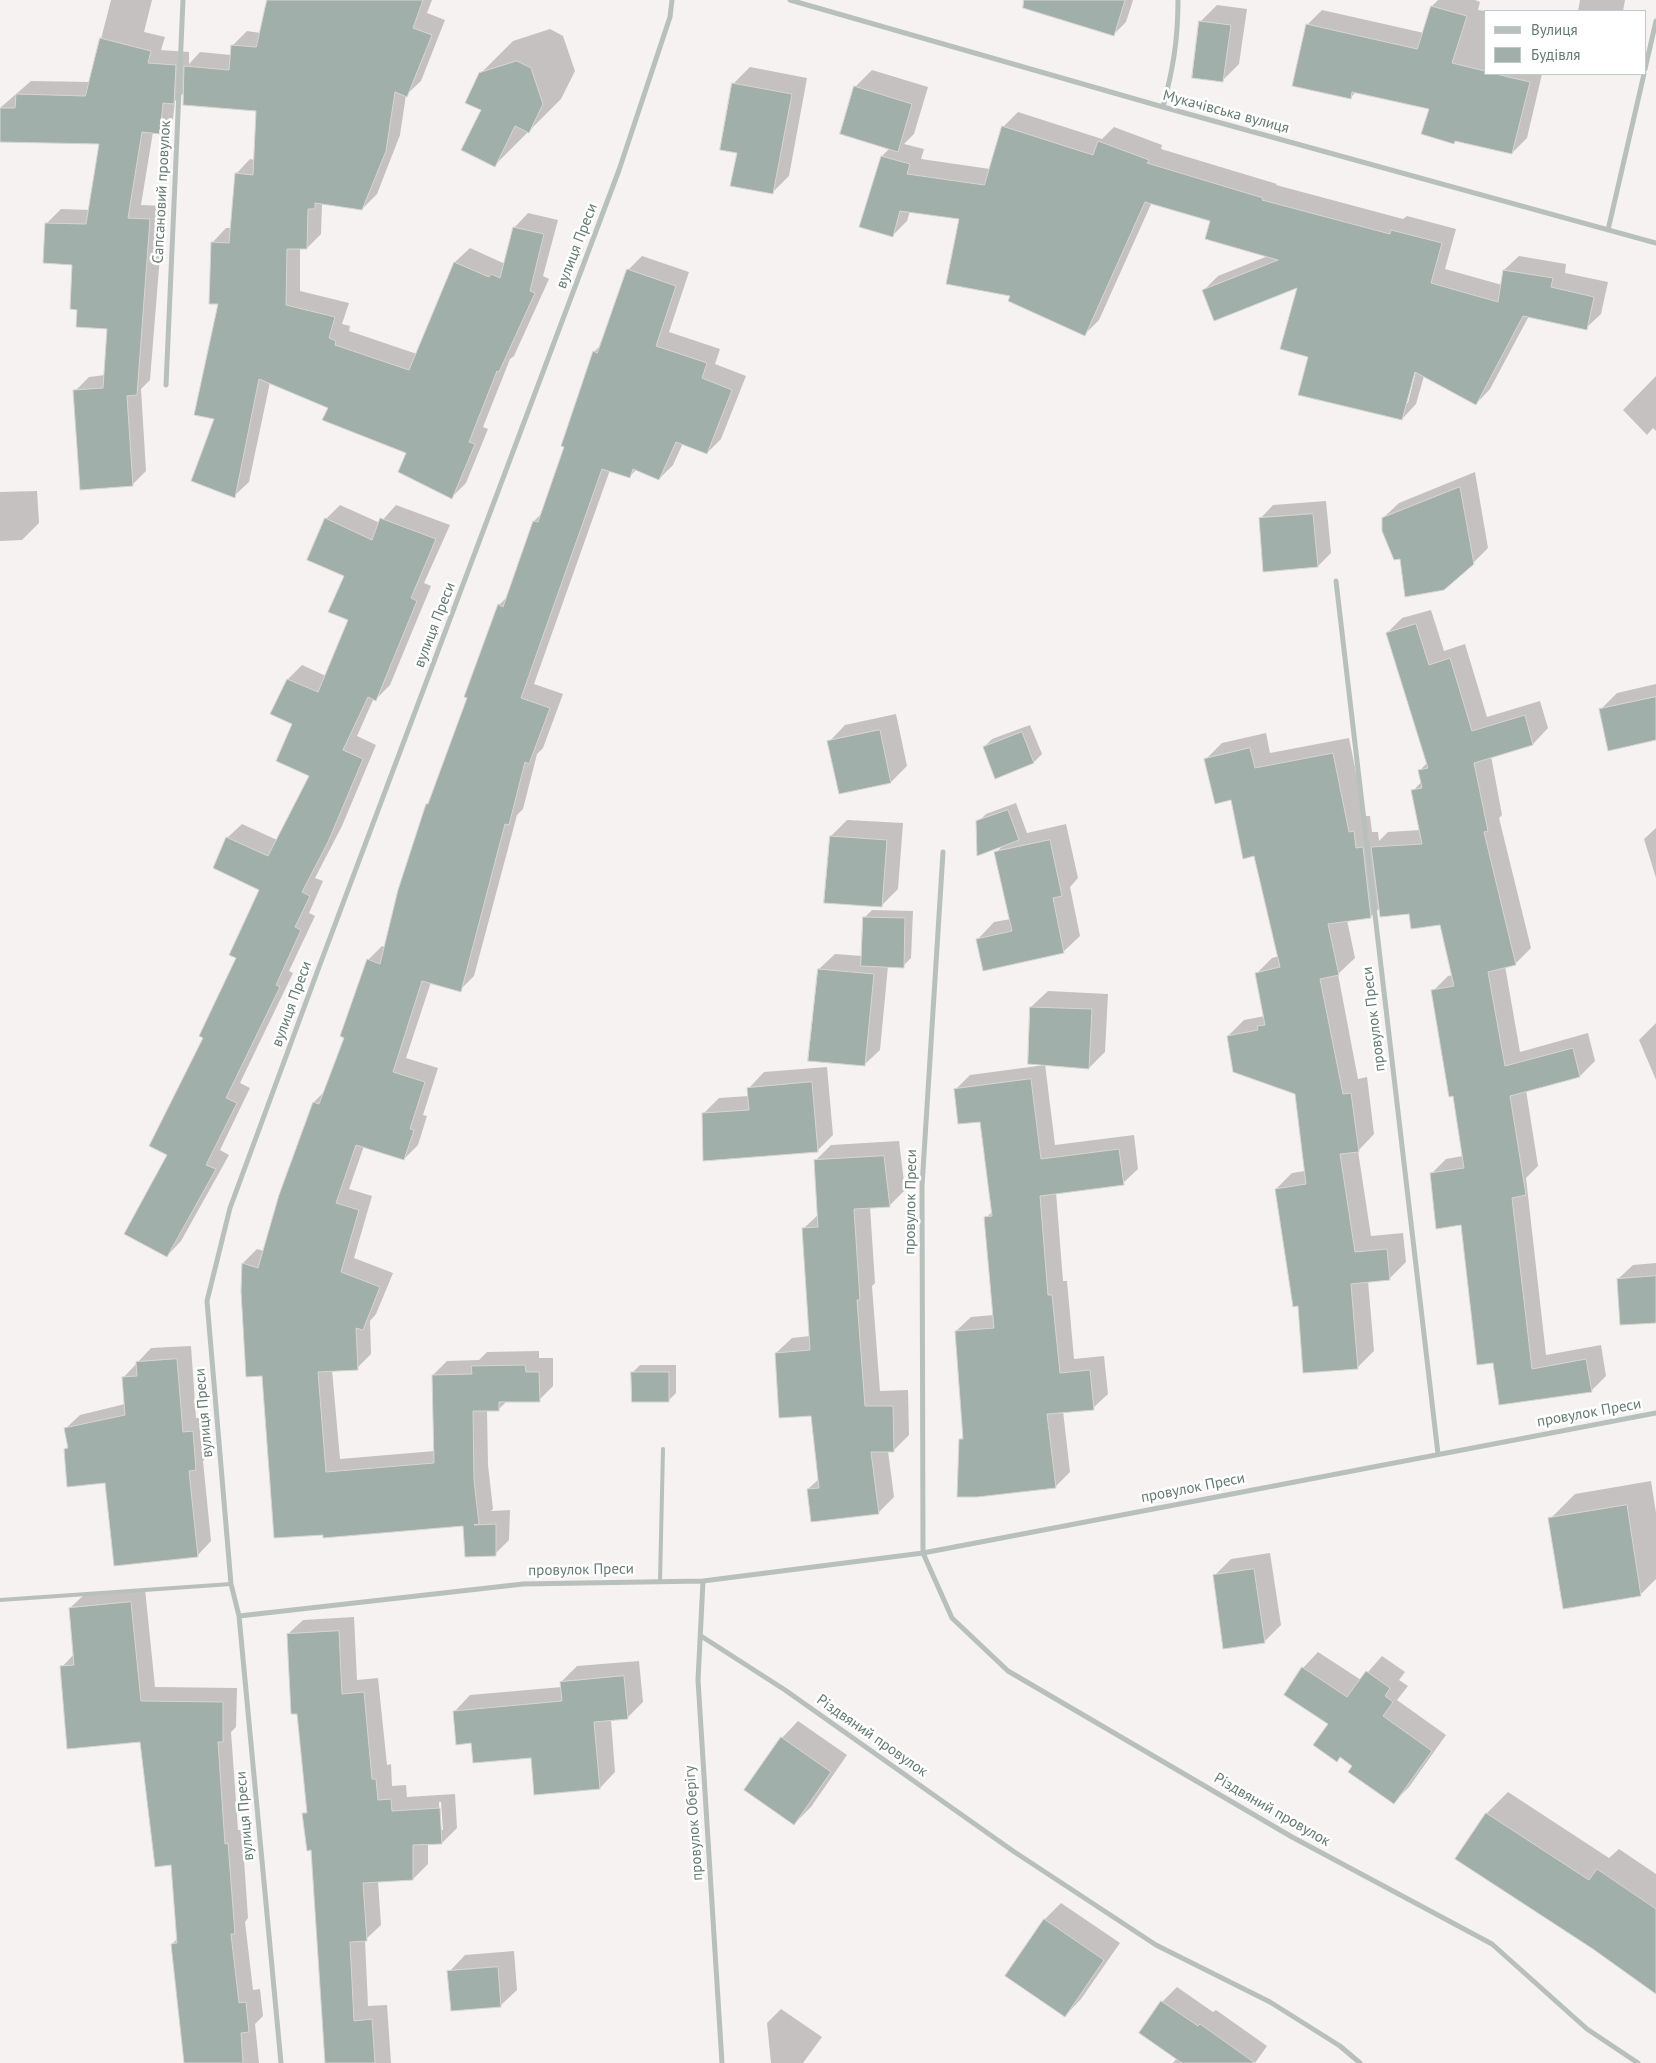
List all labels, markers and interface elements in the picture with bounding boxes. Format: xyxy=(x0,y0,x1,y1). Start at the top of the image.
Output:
legend xyxy=(1484,10,1646,75)
text: Вулиця xyxy=(1531,20,1578,39)
text: Будівля xyxy=(1531,45,1580,64)
street label: Мукачівська вулиця xyxy=(1161,86,1291,138)
street label: Сапсановий провулок xyxy=(149,120,175,264)
street label: вулиця Преси xyxy=(553,201,601,291)
street label: вулиця Преси xyxy=(411,580,459,670)
street label: вулиця Преси xyxy=(268,959,316,1049)
street label: провулок Преси xyxy=(1359,965,1389,1073)
street label: провулок Преси xyxy=(901,1149,921,1255)
street label: вулиця Преси xyxy=(191,1368,217,1458)
street label: провулок Преси xyxy=(1535,1395,1643,1431)
street label: провулок Преси xyxy=(1139,1469,1247,1507)
street label: провулок Преси xyxy=(528,1560,634,1580)
street label: Різдвяний провулок xyxy=(813,1691,931,1781)
street label: провулок Оберігу xyxy=(681,1765,707,1881)
street label: Різдвяний провулок xyxy=(1211,1769,1333,1851)
street label: вулиця Преси xyxy=(232,1771,258,1861)

